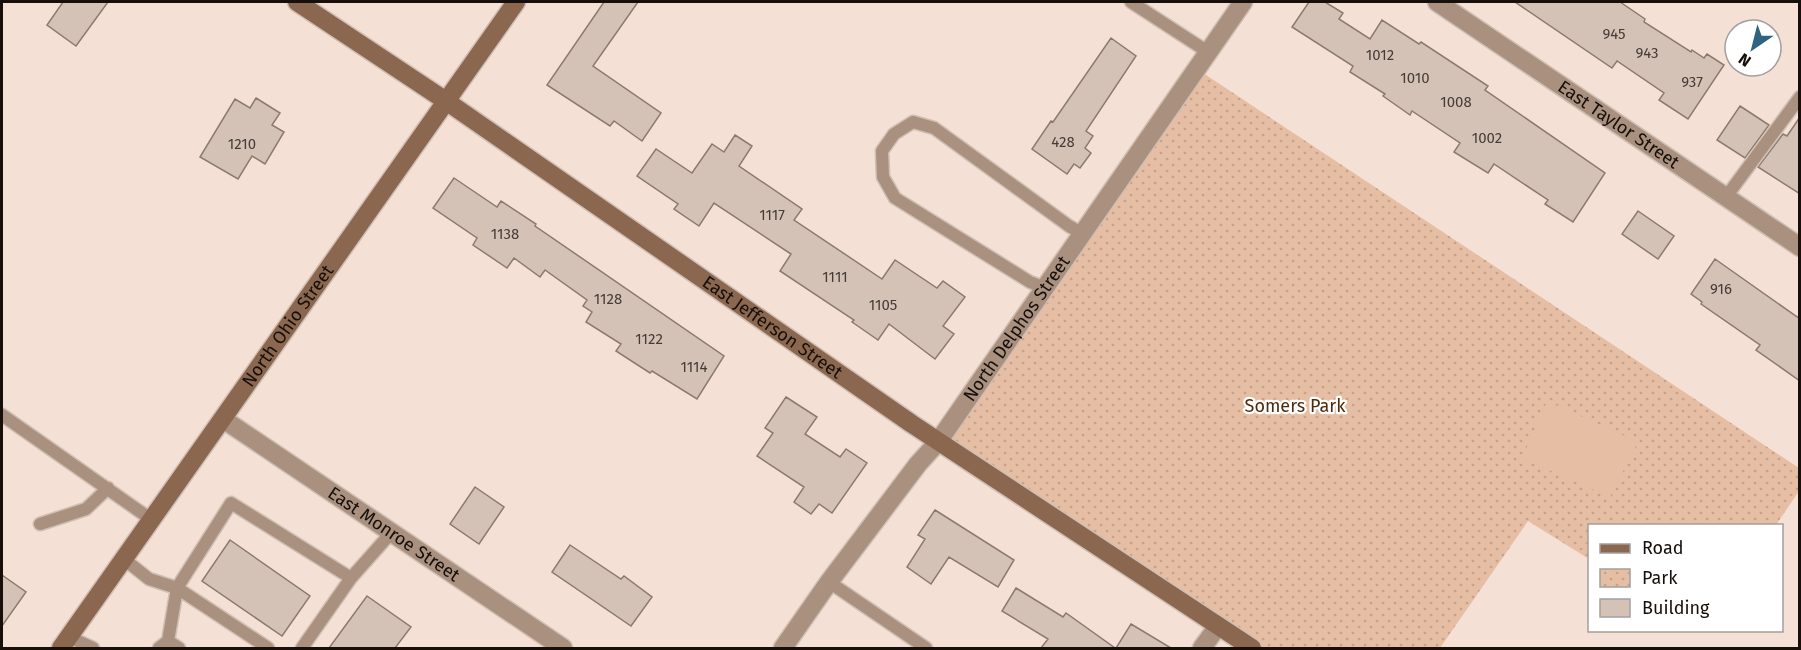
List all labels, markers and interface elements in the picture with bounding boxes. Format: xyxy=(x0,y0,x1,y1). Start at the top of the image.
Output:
north arrow xyxy=(1723,18,1783,78)
house number: 945 xyxy=(1602,25,1626,43)
house number: 943 xyxy=(1636,44,1658,62)
house number: 1012 xyxy=(1366,46,1394,64)
text: N xyxy=(1735,49,1754,71)
house number: 1010 xyxy=(1400,69,1430,87)
house number: 937 xyxy=(1681,73,1703,91)
street label: East Taylor Street xyxy=(1554,76,1684,174)
house number: 1008 xyxy=(1440,93,1472,111)
house number: 1002 xyxy=(1472,129,1502,147)
house number: 428 xyxy=(1051,133,1075,151)
house number: 1210 xyxy=(228,135,256,153)
house number: 1117 xyxy=(759,206,785,224)
house number: 1138 xyxy=(491,225,519,243)
street label: North Delphos Street xyxy=(959,251,1075,406)
street label: North Ohio Street xyxy=(237,260,339,391)
house number: 1111 xyxy=(822,268,848,286)
street label: East Jefferson Street xyxy=(698,271,847,384)
house number: 916 xyxy=(1710,280,1732,298)
house number: 1128 xyxy=(594,290,622,308)
house number: 1105 xyxy=(869,296,897,314)
house number: 1122 xyxy=(635,330,663,348)
house number: 1114 xyxy=(680,358,708,376)
park label: Somers Park xyxy=(1245,395,1346,417)
street label: East Monroe Street xyxy=(324,482,464,587)
legend xyxy=(1588,524,1783,632)
text: Road xyxy=(1642,537,1684,559)
text: Park xyxy=(1642,567,1678,589)
text: Building xyxy=(1642,597,1710,619)

